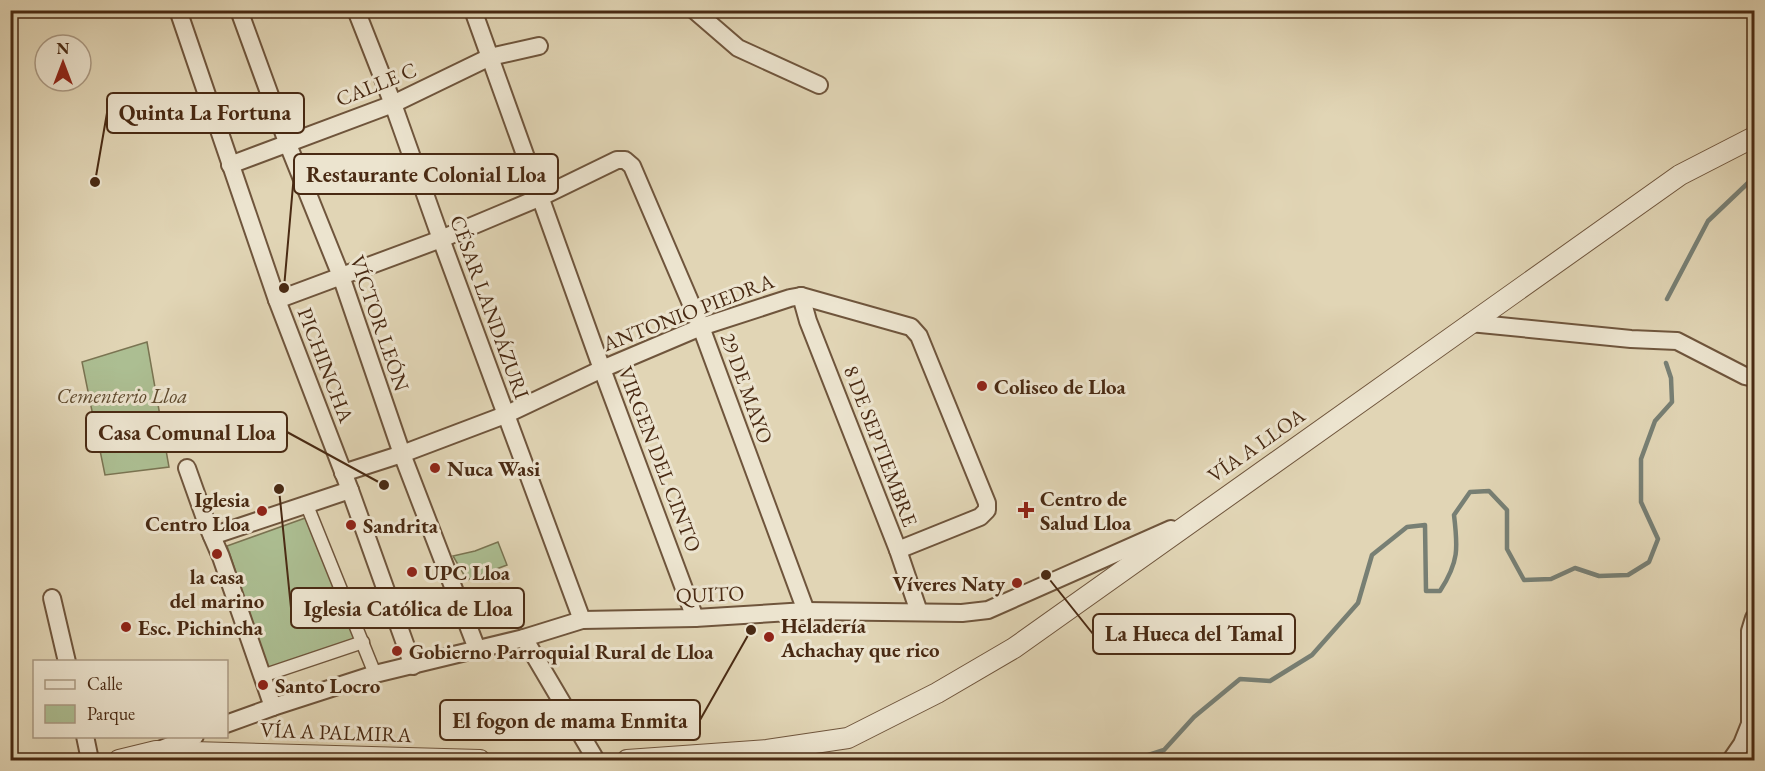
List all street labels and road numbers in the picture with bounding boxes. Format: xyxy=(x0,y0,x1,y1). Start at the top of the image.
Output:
street label: CALLE C xyxy=(332,56,420,112)
street label: CÉSAR LANDÁZURI xyxy=(444,211,536,403)
street label: VÍCTOR LEÓN xyxy=(344,252,416,395)
street label: ANTONIO PIEDRA xyxy=(597,267,778,358)
street label: PICHINCHA xyxy=(292,304,360,427)
street label: 29 DE MAYO xyxy=(715,329,779,447)
street label: VIRGEN DEL CINTO xyxy=(612,362,708,556)
street label: 8 DE SEPTIEMBRE xyxy=(838,362,924,531)
street label: VÍA A LLOA xyxy=(1202,401,1310,489)
street label: QUITO xyxy=(675,579,745,610)
street label: VÍA A PALMIRA xyxy=(260,716,413,748)

